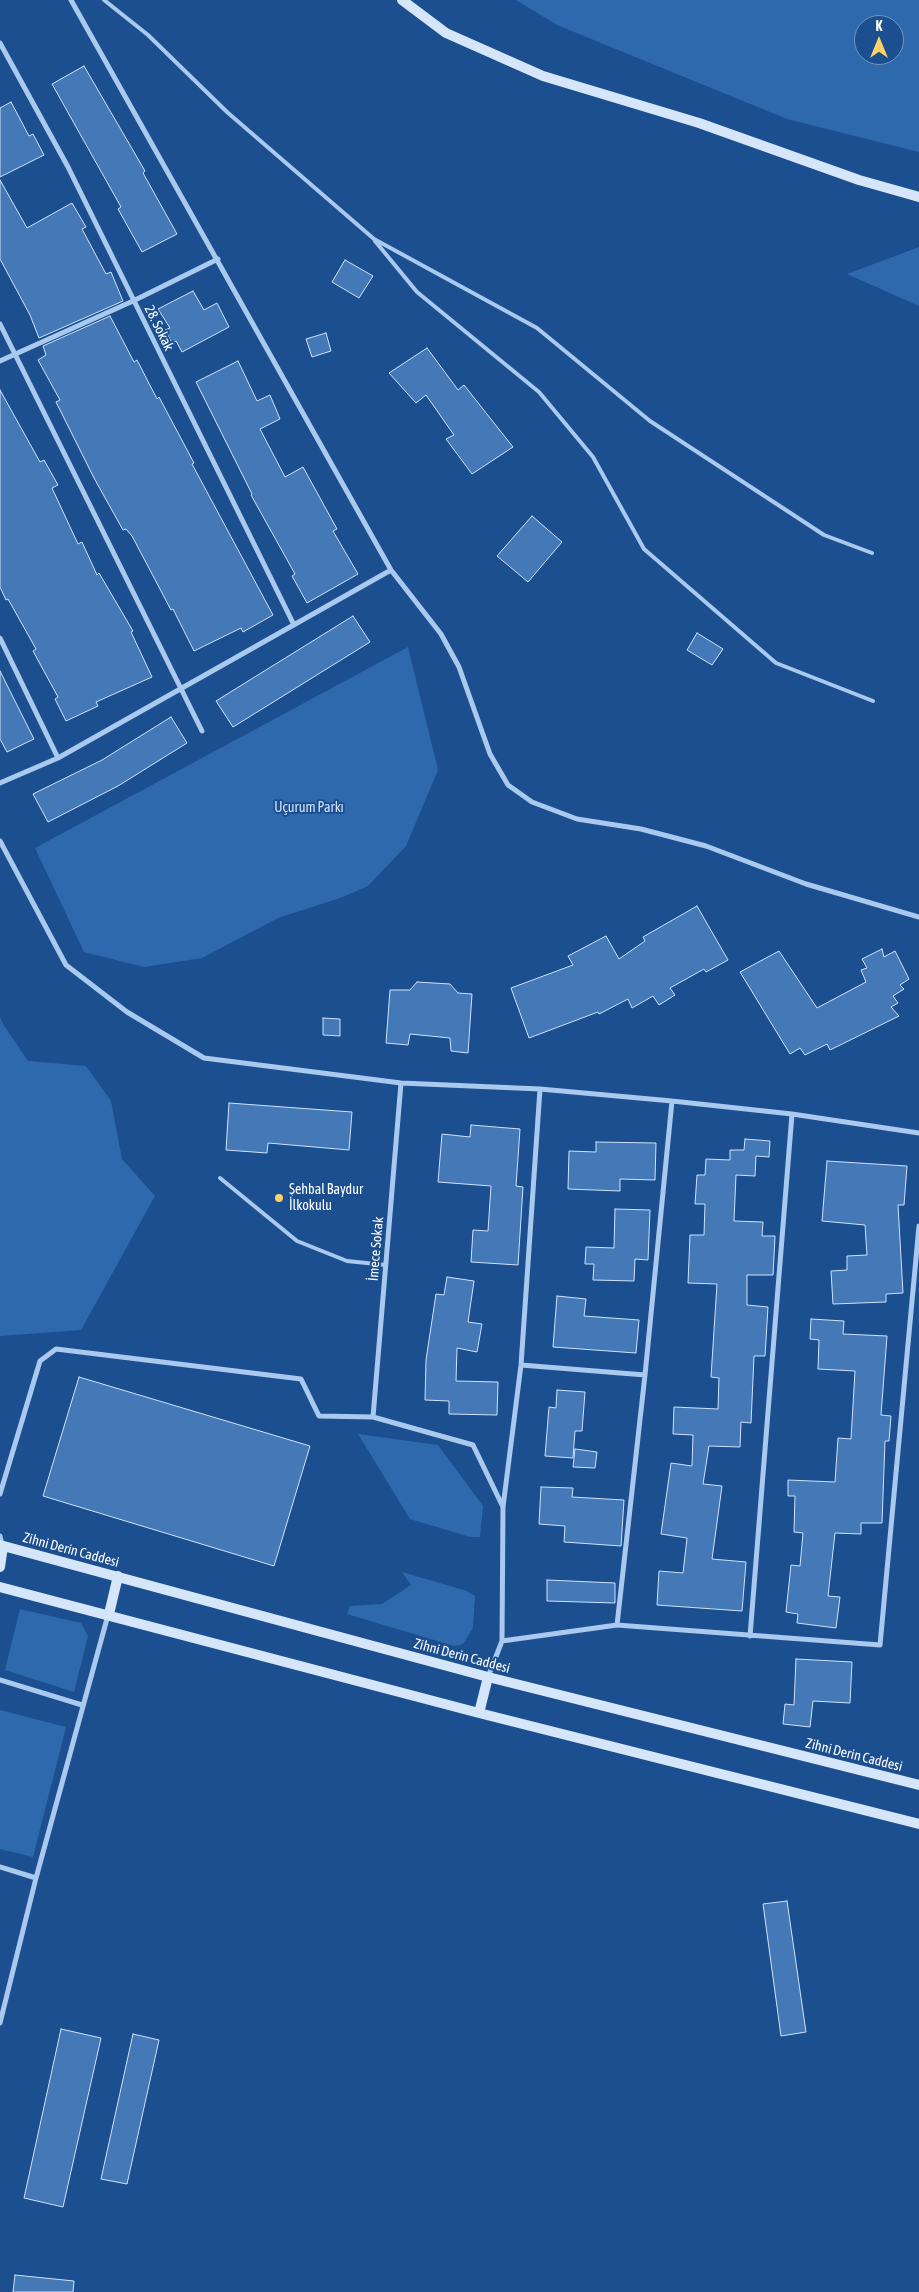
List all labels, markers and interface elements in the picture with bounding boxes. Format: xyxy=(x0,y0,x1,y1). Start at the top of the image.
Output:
north arrow xyxy=(854,15,904,65)
text: K xyxy=(876,18,882,34)
street label: 28. Sokak xyxy=(141,302,177,354)
park label: Uçurum Parkı xyxy=(274,800,344,816)
place label: Şehbal Baydur İlkokulu xyxy=(289,1182,363,1214)
marker: Şehbal Baydur İlkokulu xyxy=(273,1192,285,1204)
street label: İmece Sokak xyxy=(365,1216,387,1282)
street label: Zihni Derin Caddesi xyxy=(21,1529,121,1571)
street label: Zihni Derin Caddesi xyxy=(412,1635,512,1677)
street label: Zihni Derin Caddesi xyxy=(804,1735,904,1775)

